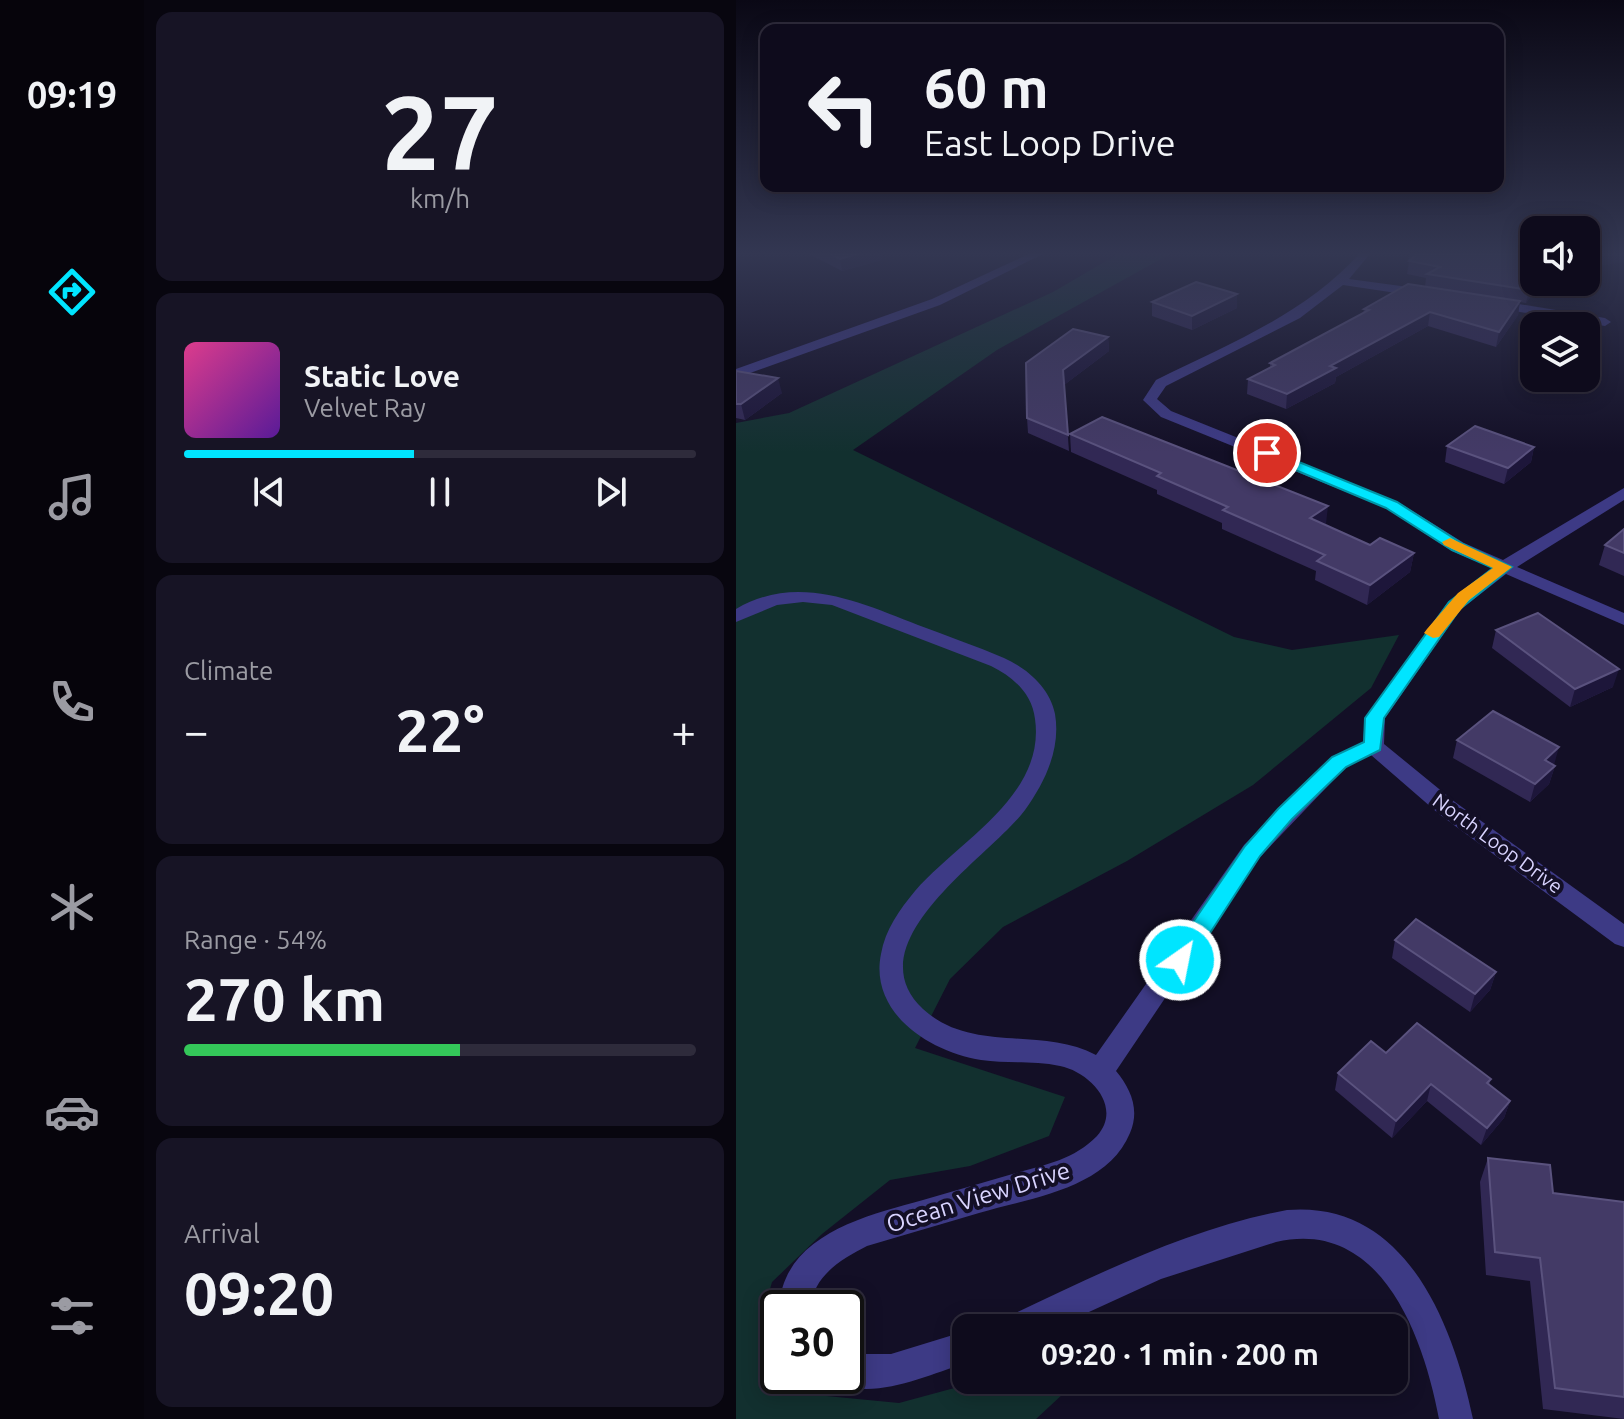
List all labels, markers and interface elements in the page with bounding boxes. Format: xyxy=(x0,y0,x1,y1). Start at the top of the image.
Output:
icon: left xyxy=(792,56,896,160)
text: 60 m xyxy=(924,56,1049,119)
text: 27 xyxy=(381,73,499,190)
text: 09:19 xyxy=(27,74,117,115)
text: East Loop Drive xyxy=(924,122,1176,163)
text: km/h xyxy=(410,184,470,213)
map controls xyxy=(1520,216,1600,392)
button: sound xyxy=(1520,216,1600,296)
icon: directions xyxy=(44,264,100,320)
button: layers xyxy=(1520,312,1600,392)
text: Static Love xyxy=(304,359,460,393)
text: Velvet Ray xyxy=(304,393,426,422)
pin xyxy=(1233,419,1301,487)
icon: arrive xyxy=(1245,431,1289,475)
icon: music xyxy=(44,469,100,525)
icon: previous xyxy=(247,470,291,514)
icon: pause xyxy=(418,470,462,514)
icon: next xyxy=(589,470,633,514)
text: Climate xyxy=(184,656,273,685)
icon: phone xyxy=(44,674,100,730)
text: 22° xyxy=(396,696,484,763)
text: − xyxy=(184,706,209,755)
text: + xyxy=(671,706,696,755)
street label: North Loop Drive xyxy=(1429,788,1567,898)
icon: climate xyxy=(44,879,100,935)
position arrow xyxy=(1138,918,1222,1002)
text: Range · 54% xyxy=(184,925,327,954)
text: 270 km xyxy=(184,965,385,1032)
icon: car xyxy=(44,1084,100,1140)
street label: Ocean View Drive xyxy=(883,1156,1073,1238)
text: Arrival xyxy=(184,1219,260,1248)
text: 09:20 xyxy=(184,1259,334,1326)
icon: filters xyxy=(44,1288,100,1344)
speed limit sign: 30 xyxy=(760,1290,864,1394)
text: 09:20 · 1 min · 200 m xyxy=(1041,1337,1319,1371)

